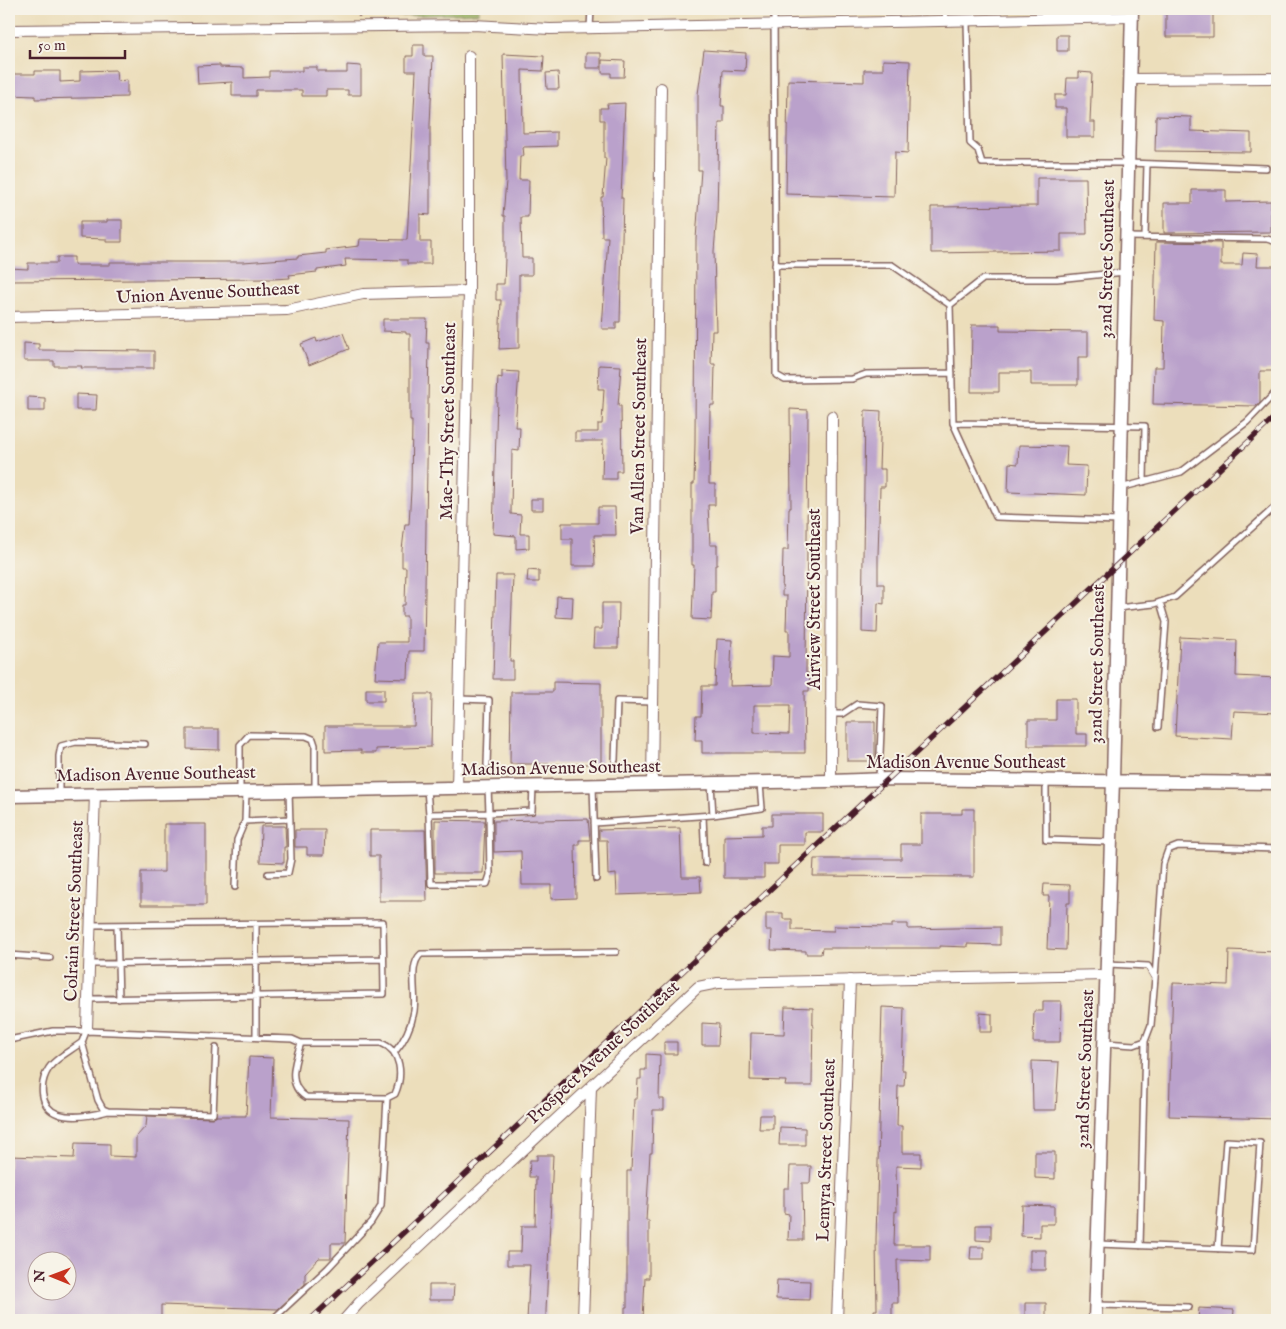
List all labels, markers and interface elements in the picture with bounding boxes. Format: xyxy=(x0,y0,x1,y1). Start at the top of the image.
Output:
scale bar xyxy=(30,28,125,60)
text: 50 m xyxy=(38,36,66,55)
street label: 32nd Street Southeast xyxy=(1095,179,1121,339)
street label: Union Avenue Southeast xyxy=(116,278,300,310)
street label: Mae-Thy Street Southeast xyxy=(436,322,462,520)
street label: Van Allen Street Southeast xyxy=(627,337,653,536)
street label: Airview Street Southeast xyxy=(804,508,827,691)
street label: 32nd Street Southeast xyxy=(1085,584,1111,744)
street label: Madison Avenue Southeast xyxy=(866,752,1066,775)
street label: Madison Avenue Southeast xyxy=(461,756,661,782)
street label: Madison Avenue Southeast xyxy=(56,762,256,788)
street label: Colrain Street Southeast xyxy=(60,820,90,1002)
street label: Prospect Avenue Southeast xyxy=(523,976,685,1130)
street label: 32nd Street Southeast xyxy=(1072,989,1100,1149)
street label: Lemyra Street Southeast xyxy=(812,1058,842,1242)
north arrow xyxy=(28,1252,78,1302)
text: N xyxy=(31,1270,49,1283)

